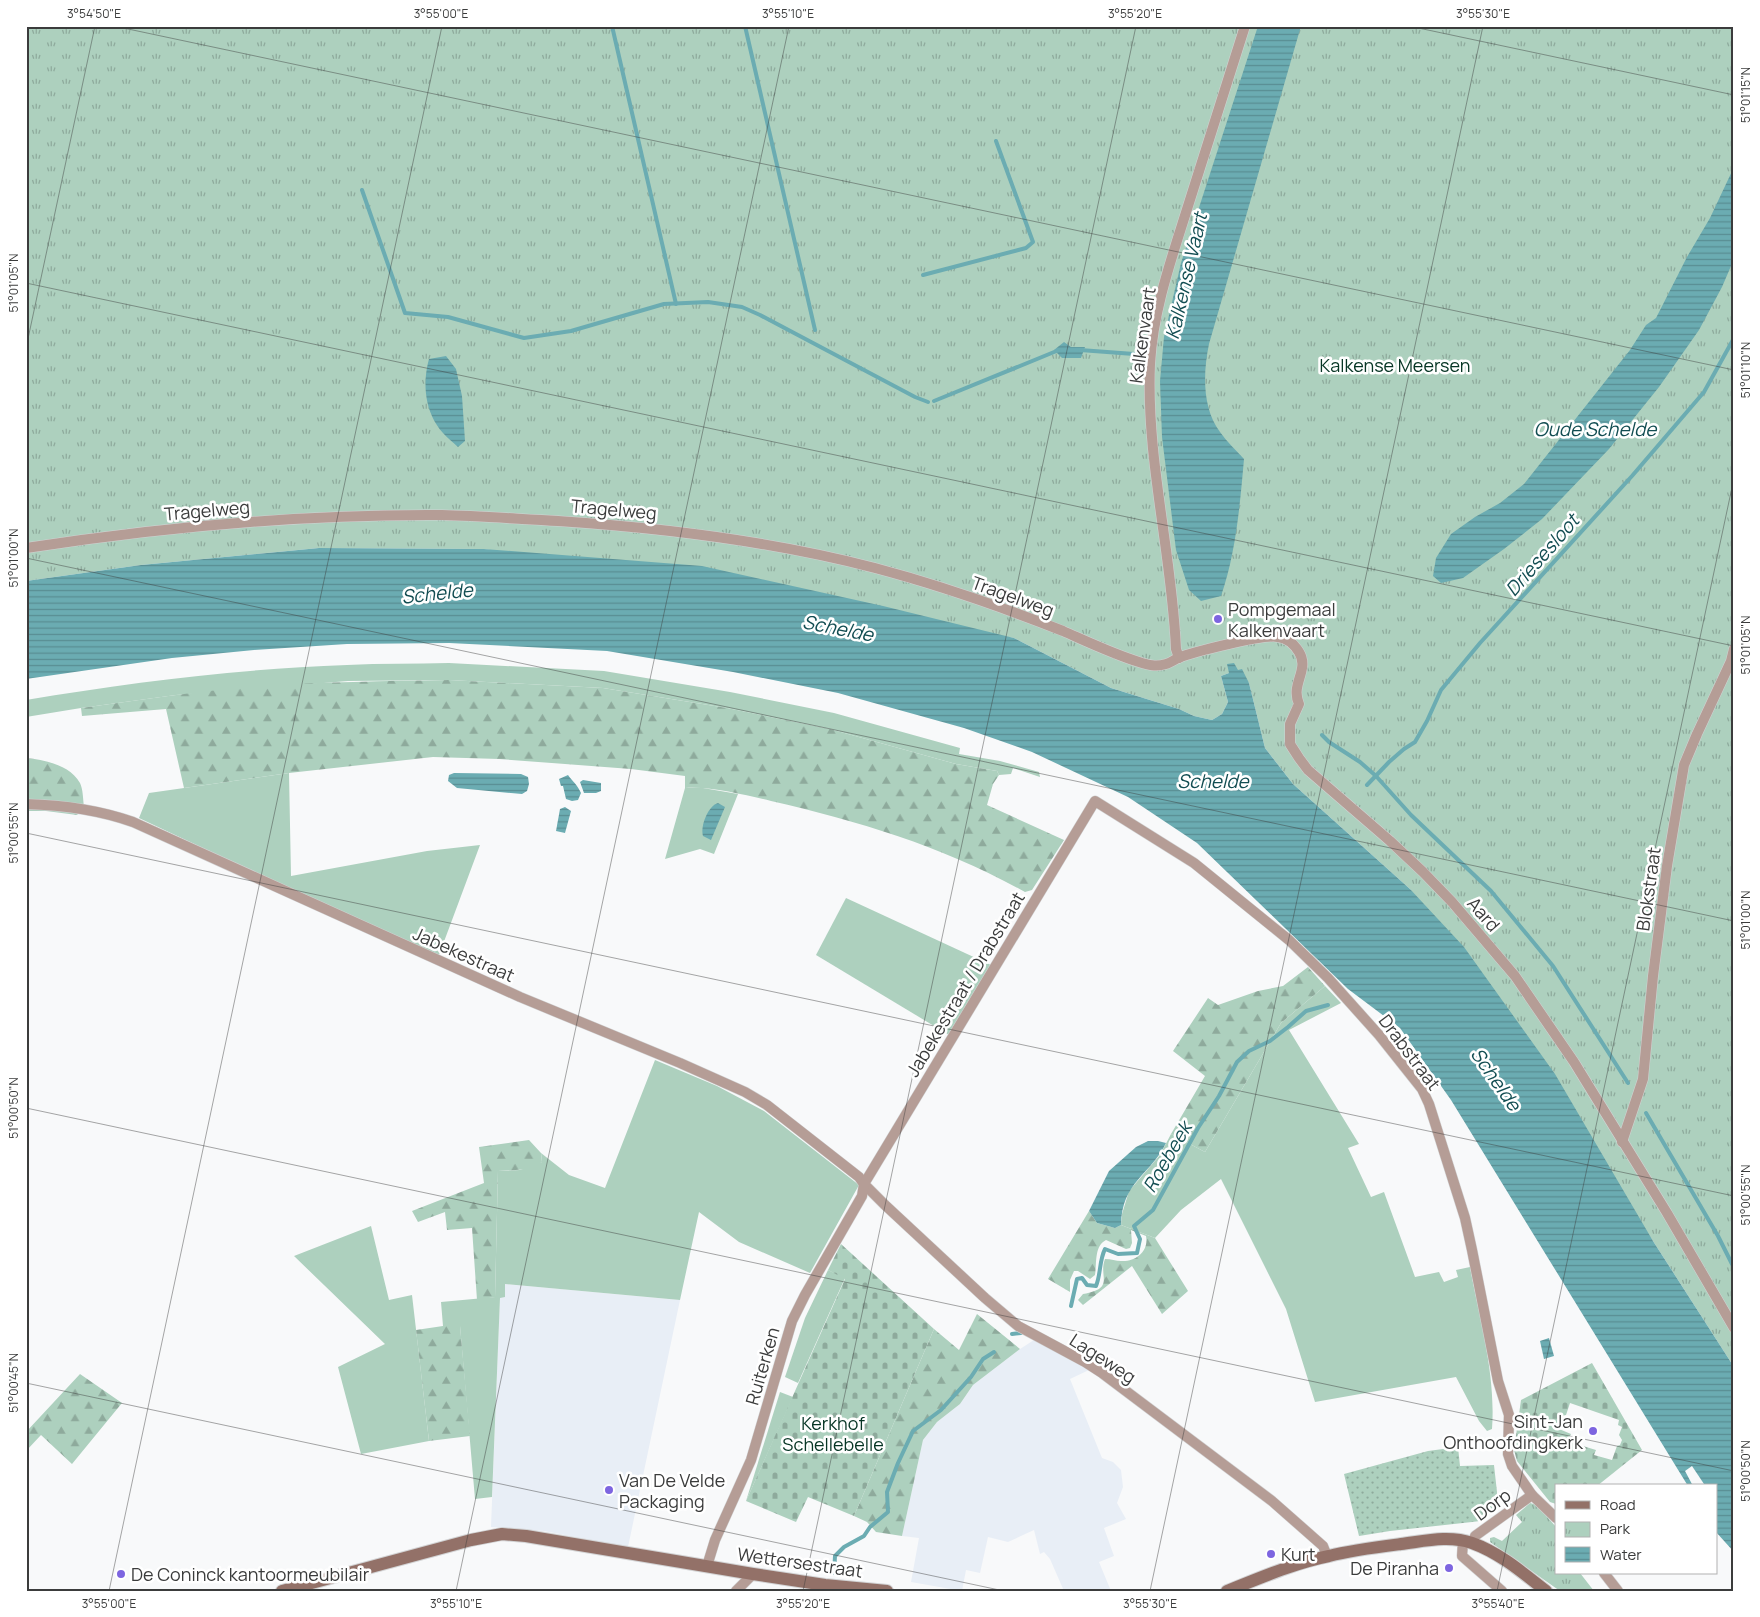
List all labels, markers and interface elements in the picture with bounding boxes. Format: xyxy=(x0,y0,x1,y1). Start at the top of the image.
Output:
text: 3°54'50"E xyxy=(67,5,121,22)
text: 3°55'00"E xyxy=(414,5,468,22)
text: 3°55'10"E xyxy=(762,5,814,22)
text: 3°55'20"E xyxy=(1108,5,1162,22)
text: 3°55'30"E xyxy=(1456,5,1510,22)
text: 51°01'15"N xyxy=(1737,67,1754,123)
water label: Kalkense Vaart xyxy=(1159,208,1214,342)
text: 51°01'05"N xyxy=(5,254,22,312)
street label: Kalkenvaart xyxy=(1123,285,1161,385)
text: 51°01'10"N xyxy=(1737,342,1754,398)
park label: Kalkense Meersen xyxy=(1320,353,1470,377)
water label: Oude Schelde xyxy=(1534,416,1658,442)
street label: Tragelweg xyxy=(570,493,658,525)
street label: Tragelweg xyxy=(163,494,251,526)
water label: Driesesloot xyxy=(1499,507,1586,602)
text: 51°01'00"N xyxy=(5,528,22,588)
street label: Tragelweg xyxy=(968,570,1058,622)
water label: Schelde xyxy=(400,576,476,610)
place label: Pompgemaal Kalkenvaart xyxy=(1228,597,1336,642)
water label: Schelde xyxy=(800,608,877,648)
marker: Pompgemaal Kalkenvaart xyxy=(1212,613,1224,625)
text: 51°01'05"N xyxy=(1737,616,1754,674)
water label: Schelde xyxy=(1177,768,1251,794)
text: 51°00'55"N xyxy=(5,803,22,864)
street label: Blokstraat xyxy=(1630,845,1666,933)
street label: Jabekestraat / Drabstraat xyxy=(900,887,1030,1081)
text: 51°01'00"N xyxy=(1737,890,1754,950)
street label: Aard xyxy=(1462,892,1506,936)
street label: Jabekestraat xyxy=(409,921,519,987)
street label: Drabstraat xyxy=(1374,1009,1446,1095)
water label: Schelde xyxy=(1465,1042,1528,1117)
text: 51°00'50"N xyxy=(5,1077,22,1139)
water label: Roebeek xyxy=(1136,1115,1199,1197)
text: 51°00'55"N xyxy=(1737,1165,1754,1226)
street label: Ruiterken xyxy=(739,1324,785,1408)
street label: Lageweg xyxy=(1065,1328,1141,1388)
text: 51°00'45"N xyxy=(5,1353,22,1413)
place label: Sint-Jan Onthoofdingkerk xyxy=(1443,1409,1584,1454)
park label: Kerkhof Schellebelle xyxy=(782,1411,884,1456)
marker: Sint-Jan Onthoofdingkerk xyxy=(1587,1425,1599,1437)
text: 51°00'50"N xyxy=(1737,1440,1754,1502)
place label: Van De Velde Packaging xyxy=(619,1468,725,1513)
street label: Dorp xyxy=(1469,1483,1515,1525)
marker: Van De Velde Packaging xyxy=(603,1484,615,1496)
legend xyxy=(1555,1484,1718,1574)
text: Road xyxy=(1600,1494,1636,1515)
text: Park xyxy=(1600,1518,1630,1539)
street label: Wettersestraat xyxy=(736,1541,864,1583)
place label: Kurt xyxy=(1281,1542,1315,1566)
text: Water xyxy=(1600,1544,1642,1565)
marker: Kurt xyxy=(1265,1548,1277,1560)
place label: De Piranha xyxy=(1350,1556,1439,1580)
place label: De Coninck kantoormeubilair xyxy=(131,1562,370,1586)
marker: De Piranha xyxy=(1443,1562,1455,1574)
marker: De Coninck kantoormeubilair xyxy=(115,1568,127,1580)
text: 3°55'00"E xyxy=(82,1595,136,1612)
text: 3°55'10"E xyxy=(430,1595,482,1612)
text: 3°55'20"E xyxy=(776,1595,830,1612)
text: 3°55'30"E xyxy=(1123,1595,1177,1612)
text: 3°55'40"E xyxy=(1472,1595,1525,1612)

